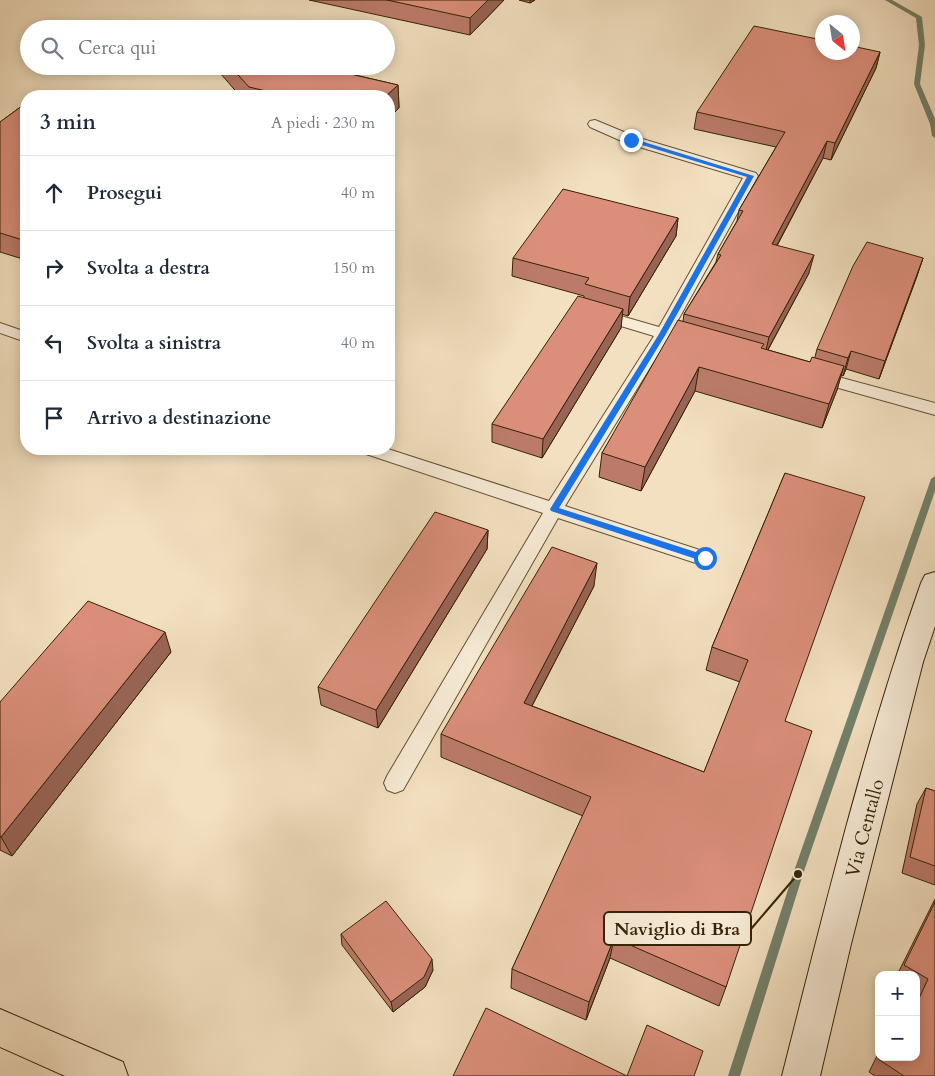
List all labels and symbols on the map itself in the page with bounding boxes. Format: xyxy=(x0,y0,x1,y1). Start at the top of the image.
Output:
north arrow xyxy=(815,15,860,60)
route end xyxy=(620,129,643,152)
route start xyxy=(694,547,717,570)
street label: Via Centallo xyxy=(839,776,891,880)
callout: Naviglio di Bra xyxy=(604,912,751,945)
text: Naviglio di Bra xyxy=(614,917,740,942)

